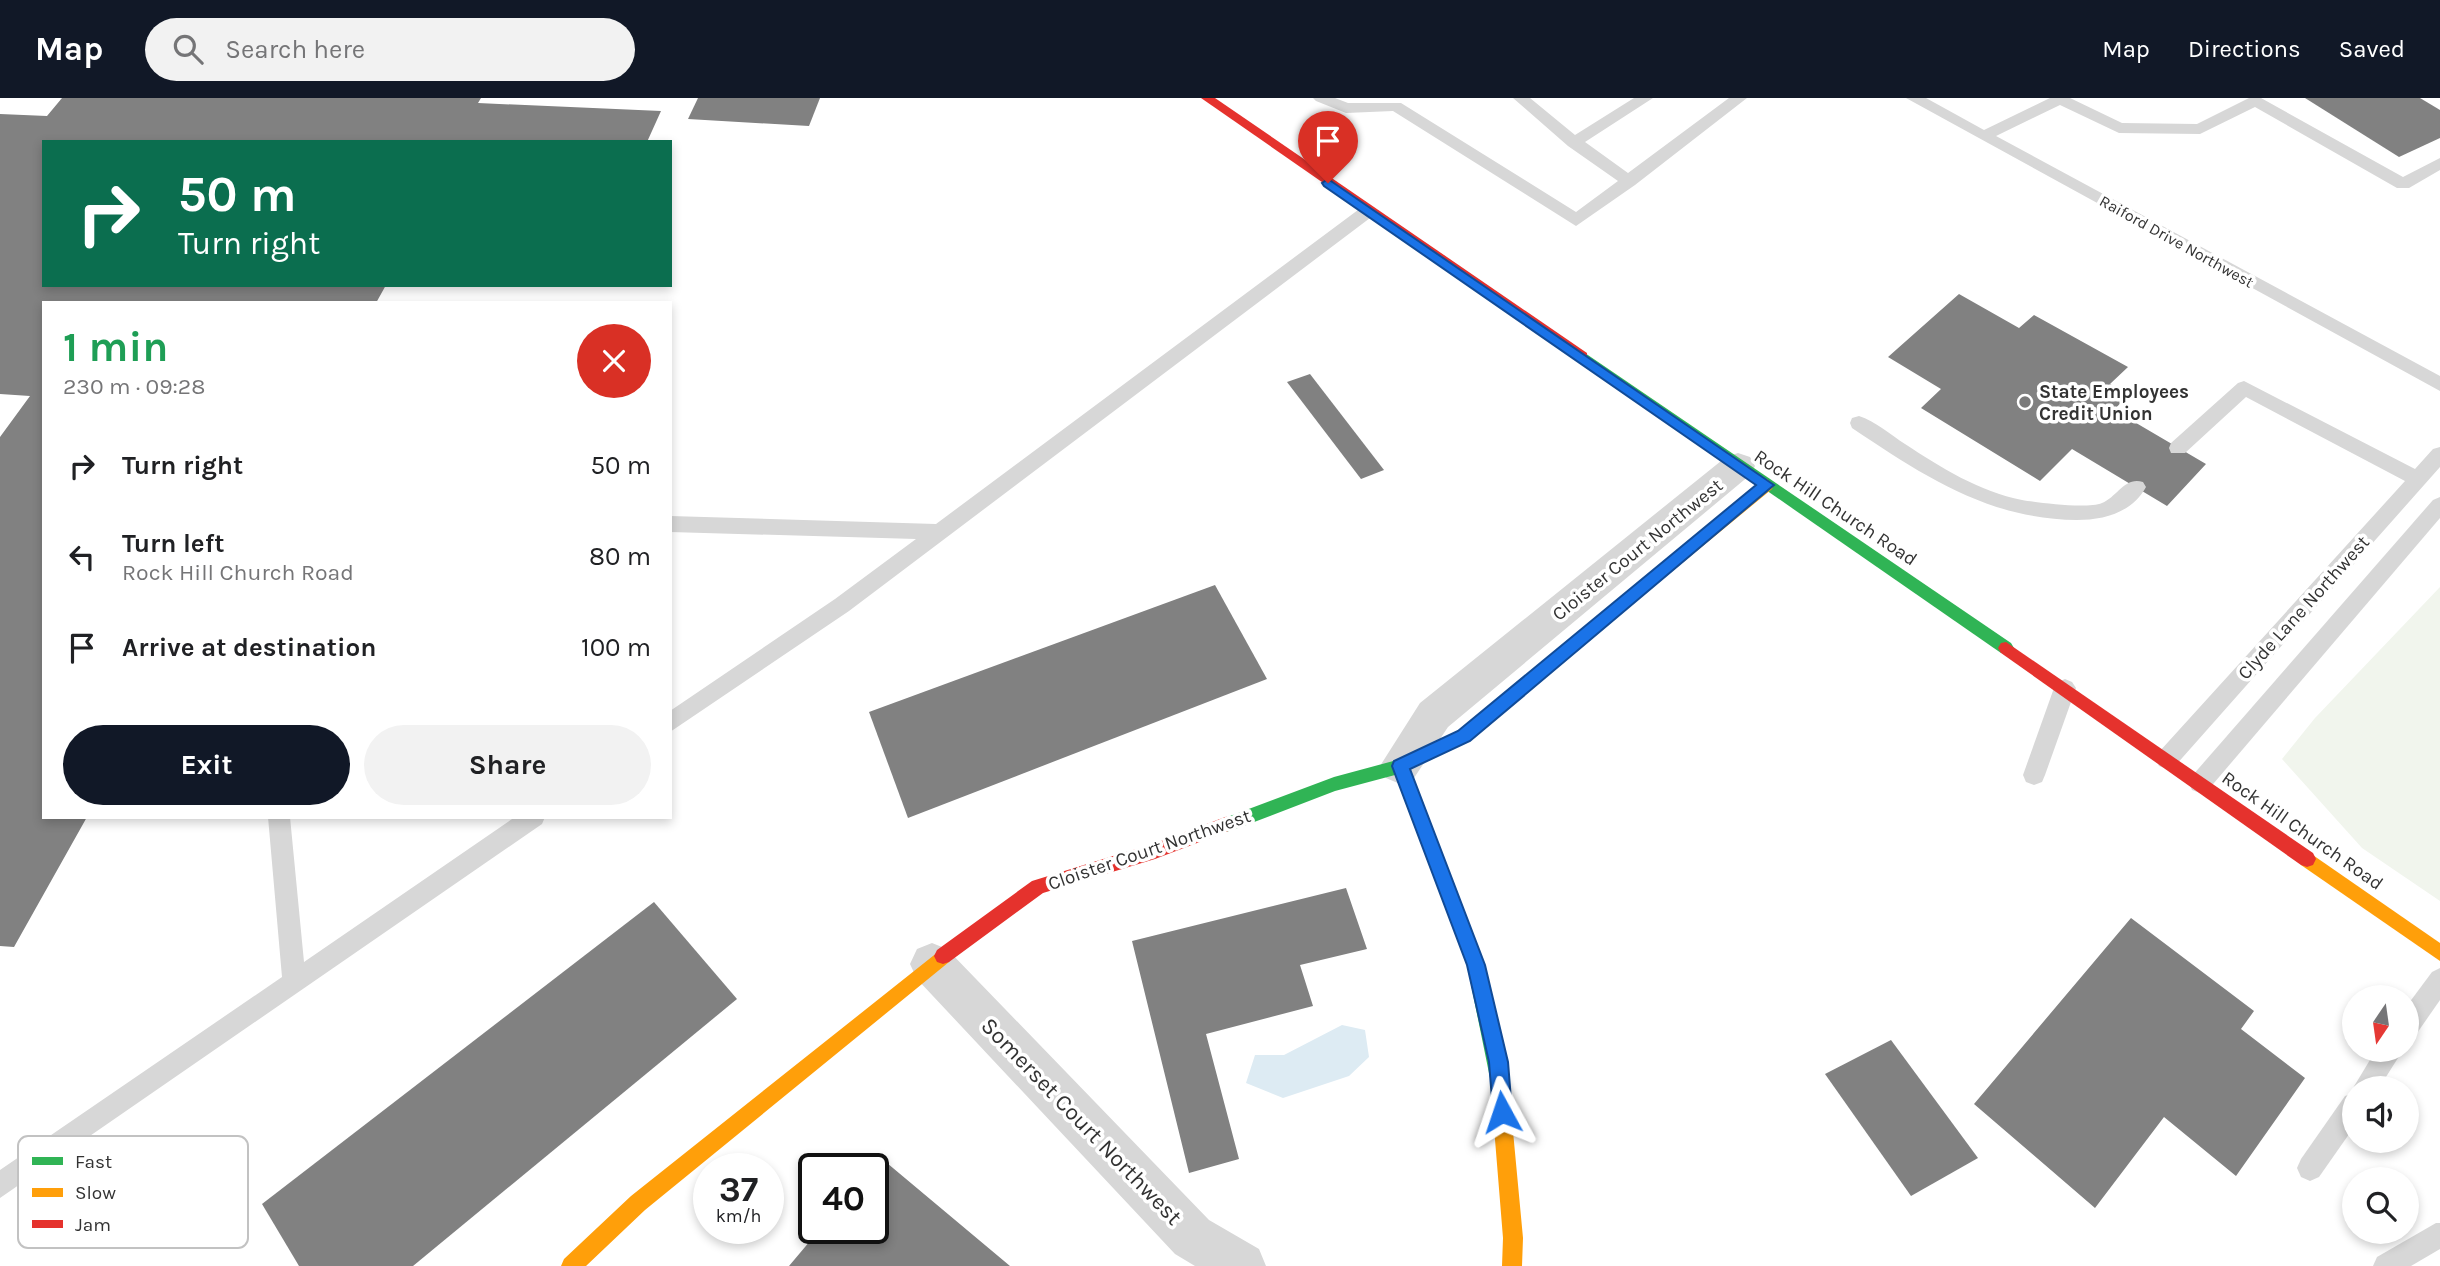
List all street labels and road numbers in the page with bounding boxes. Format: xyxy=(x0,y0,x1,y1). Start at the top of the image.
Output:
street label: Raiford Drive Northwest xyxy=(2096,191,2257,292)
street label: Rock Hill Church Road xyxy=(1750,445,1921,571)
street label: Cloister Court Northwest xyxy=(1548,474,1727,625)
street label: Clyde Lane Northwest xyxy=(2233,531,2374,684)
street label: Rock Hill Church Road xyxy=(2218,767,2387,895)
street label: Cloister Court Northwest xyxy=(1045,805,1254,895)
street label: Somerset Court Northwest xyxy=(976,1012,1188,1231)

